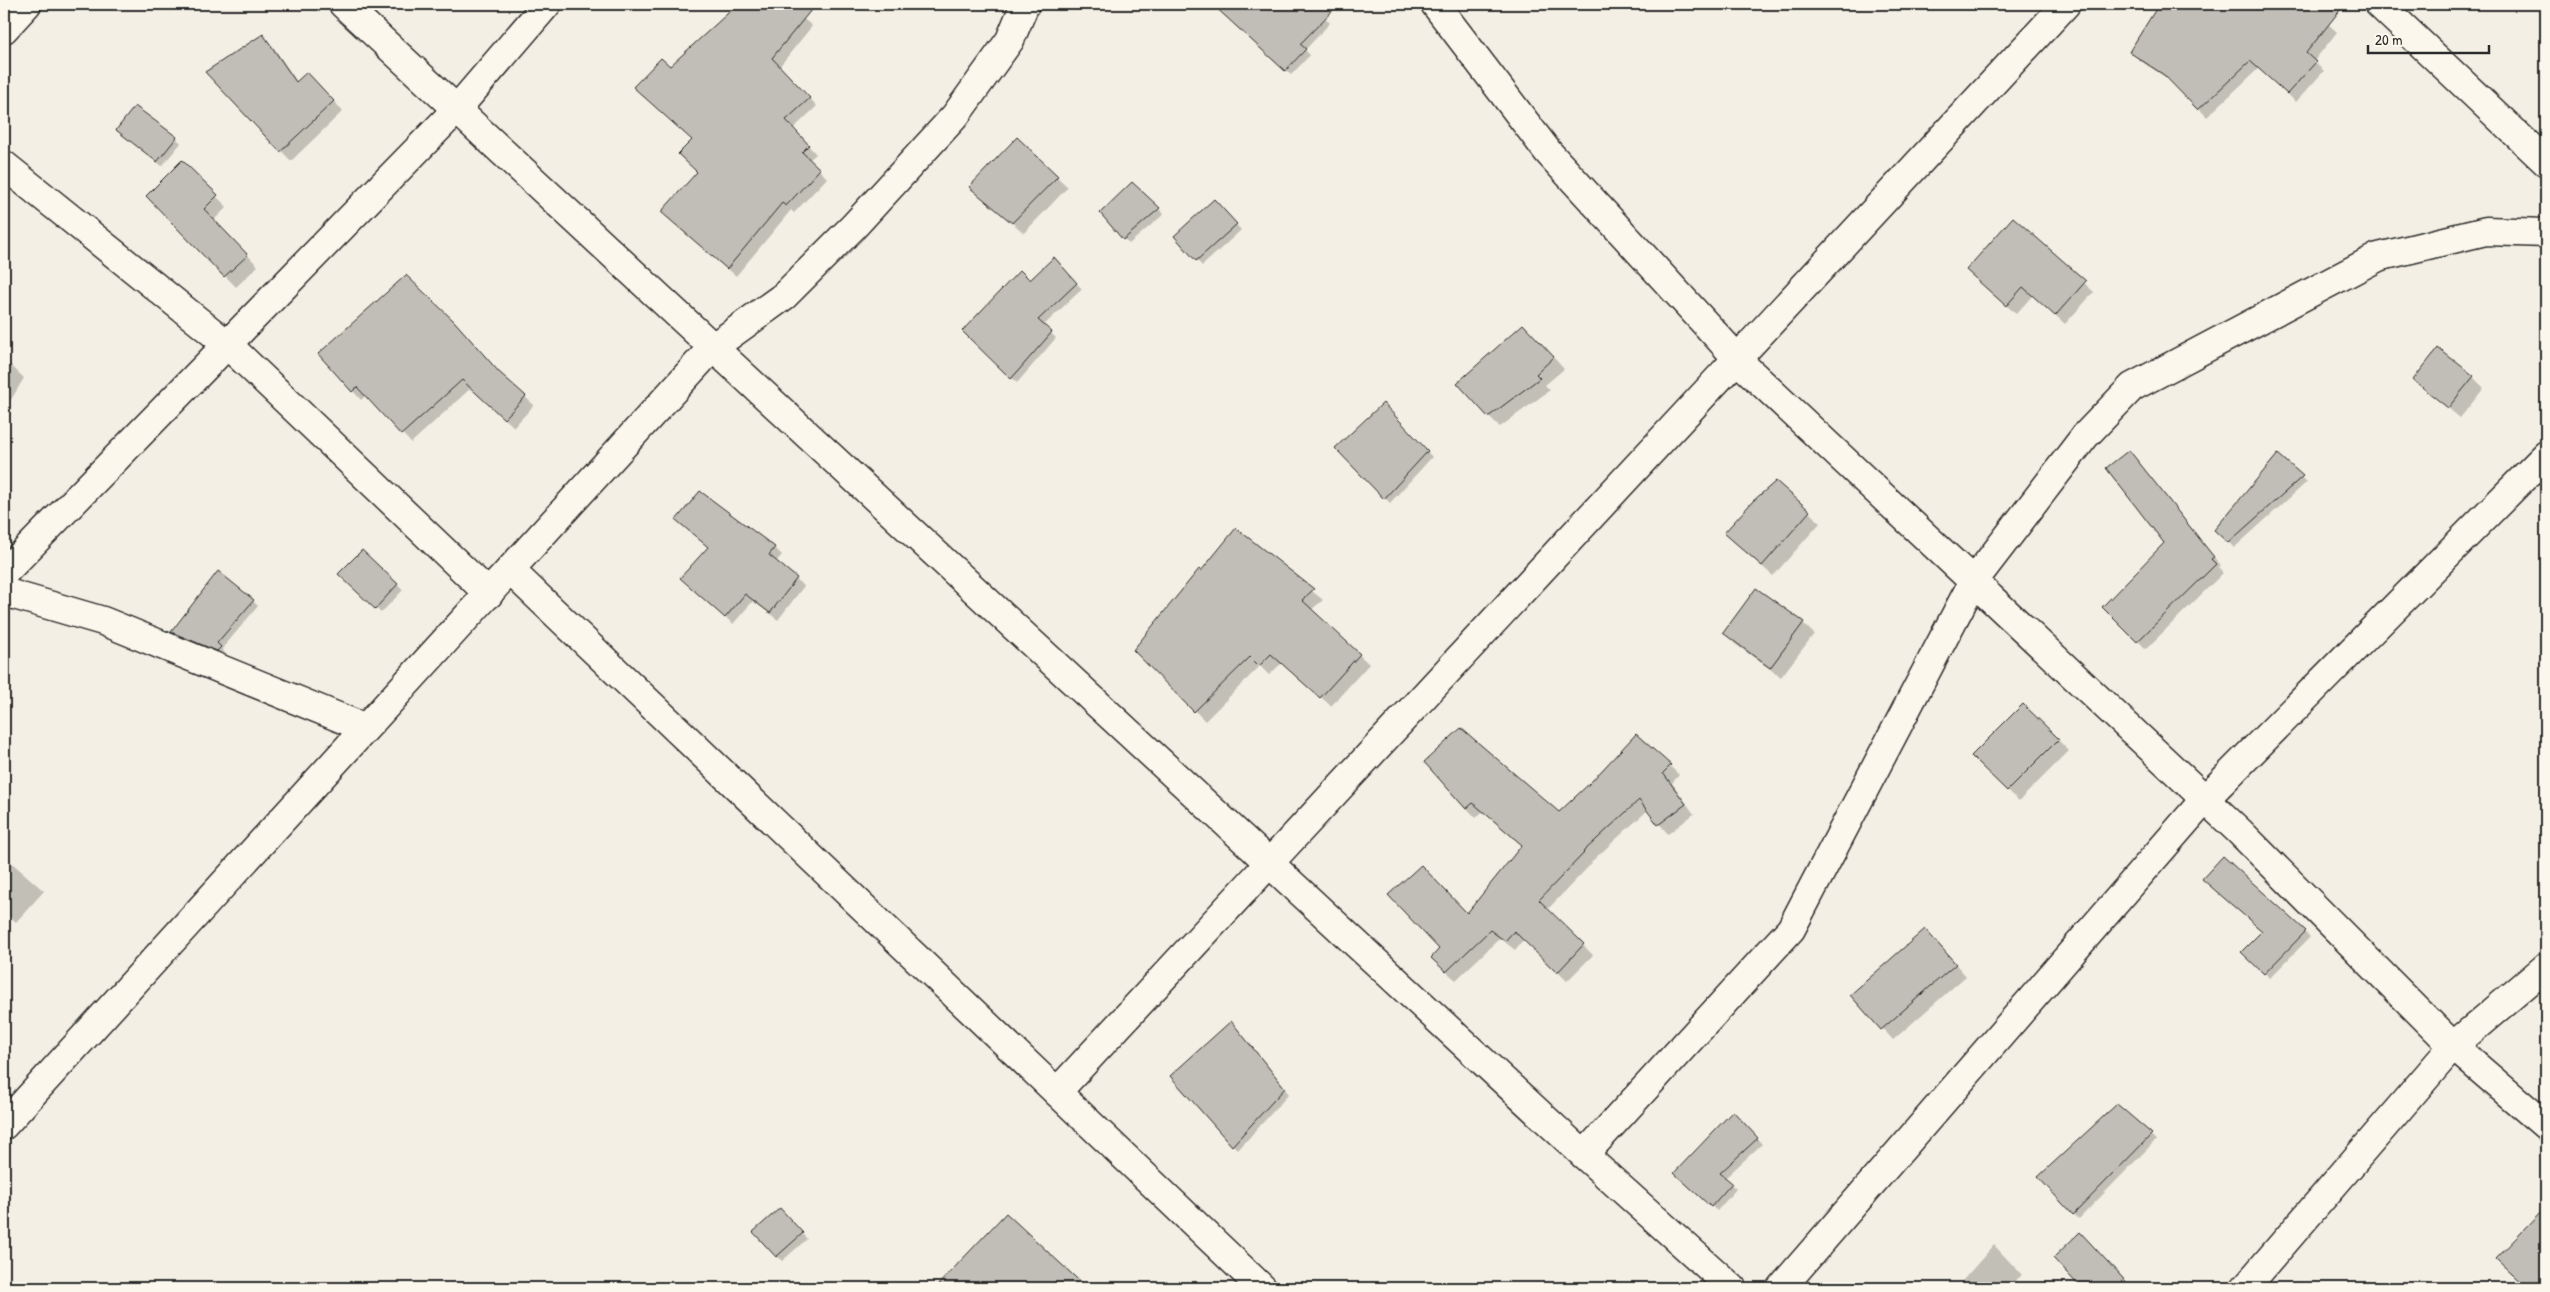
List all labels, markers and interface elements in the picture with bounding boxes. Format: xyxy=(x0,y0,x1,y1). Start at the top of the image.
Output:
scale bar xyxy=(2368,22,2489,54)
text: 20 m xyxy=(2375,29,2402,50)

